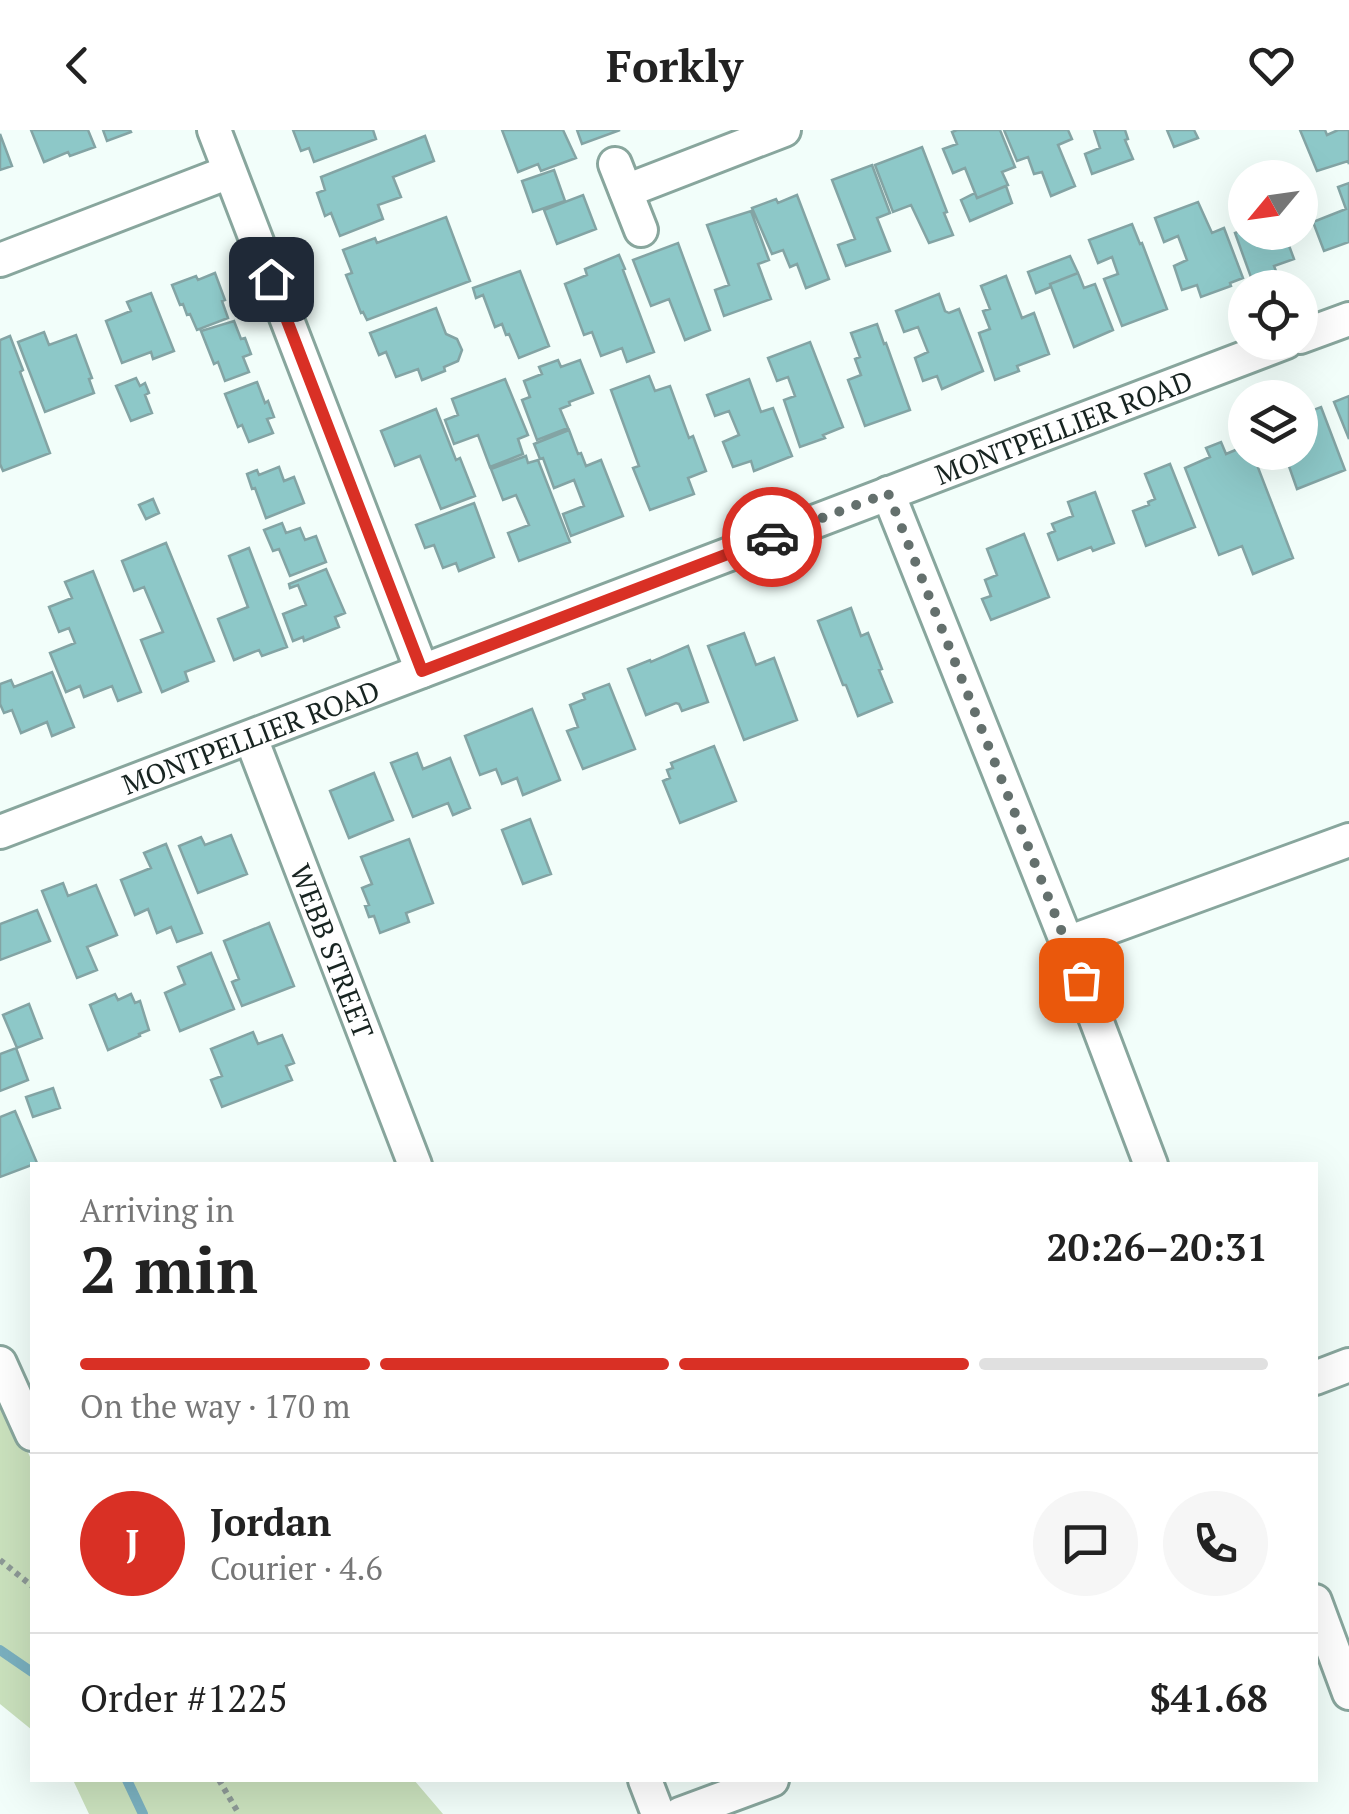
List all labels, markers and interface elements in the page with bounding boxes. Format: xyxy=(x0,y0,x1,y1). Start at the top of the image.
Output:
text: Forkly xyxy=(606,35,743,95)
icon: back xyxy=(50,38,105,93)
icon: heart xyxy=(1244,38,1299,93)
north arrow xyxy=(1228,160,1318,250)
map controls xyxy=(1228,160,1318,470)
pin xyxy=(229,237,314,322)
icon: home xyxy=(244,252,299,307)
button: locate xyxy=(1228,270,1318,360)
street label: MONTPELLIER ROAD xyxy=(929,361,1197,493)
button: layers xyxy=(1228,380,1318,470)
courier xyxy=(722,487,822,587)
icon: car xyxy=(745,510,800,565)
street label: MONTPELLIER ROAD xyxy=(116,671,384,802)
street label: WEBB STREET xyxy=(283,858,383,1043)
pin xyxy=(1039,938,1124,1023)
icon: bag xyxy=(1054,953,1109,1008)
text: Arriving in xyxy=(80,1189,234,1231)
text: 20:26–20:31 xyxy=(1046,1222,1268,1272)
text: 2 min xyxy=(80,1225,258,1312)
text: On the way · 170 m xyxy=(80,1385,350,1427)
button: chat xyxy=(1033,1491,1138,1596)
button: phone xyxy=(1163,1491,1268,1596)
text: Jordan xyxy=(210,1497,331,1547)
text: J xyxy=(126,1518,139,1568)
text: Courier · 4.6 xyxy=(210,1547,382,1589)
text: Order #1225 xyxy=(80,1673,288,1723)
text: $41.68 xyxy=(1149,1673,1268,1723)

